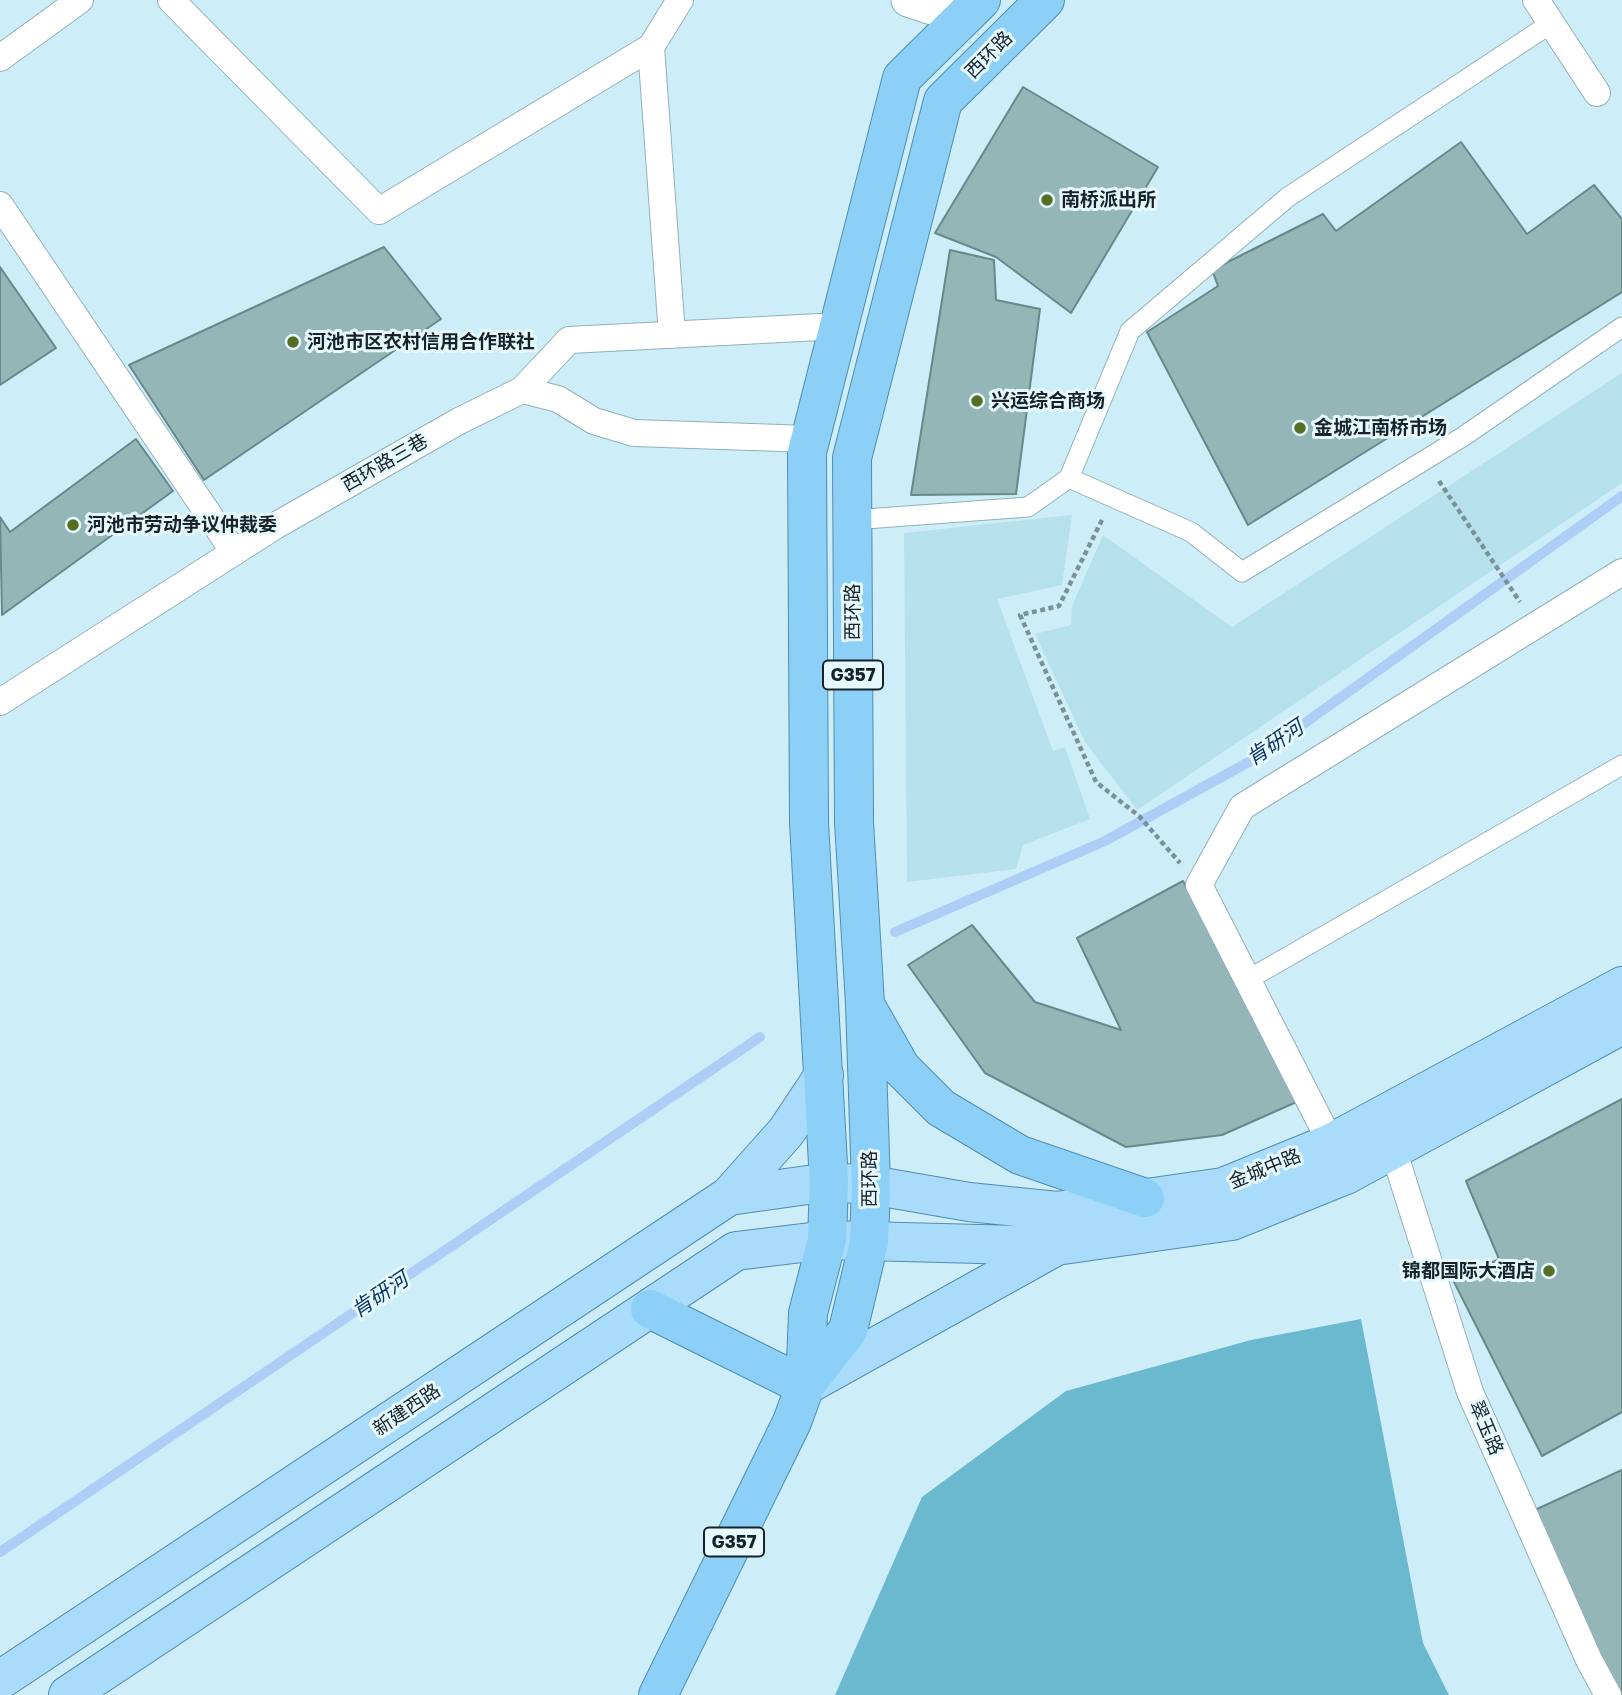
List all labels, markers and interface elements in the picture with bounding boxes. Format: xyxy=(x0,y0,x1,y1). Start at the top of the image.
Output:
street label: 西环路 xyxy=(961,27,1017,83)
place label: 南桥派出所 xyxy=(1061,189,1156,211)
marker: 南桥派出所 xyxy=(1039,192,1055,208)
place label: 河池市区农村信用合作联社 xyxy=(307,331,535,353)
marker: 河池市区农村信用合作联社 xyxy=(285,334,301,350)
place label: 兴运综合商场 xyxy=(991,390,1105,412)
marker: 兴运综合商场 xyxy=(969,393,985,409)
place label: 金城江南桥市场 xyxy=(1314,417,1447,439)
marker: 金城江南桥市场 xyxy=(1292,420,1308,436)
street label: 西环路三巷 xyxy=(338,429,432,497)
place label: 河池市劳动争议仲裁委 xyxy=(87,514,277,536)
marker: 河池市劳动争议仲裁委 xyxy=(65,517,81,533)
street label: 西环路 xyxy=(842,584,864,640)
road number: G357 xyxy=(823,660,883,690)
water label: 肯研河 xyxy=(1242,715,1308,771)
street label: 金城中路 xyxy=(1225,1144,1305,1194)
street label: 西环路 xyxy=(859,1151,881,1207)
place label: 锦都国际大酒店 xyxy=(1402,1260,1535,1282)
marker: 锦都国际大酒店 xyxy=(1541,1263,1557,1279)
water label: 肯研河 xyxy=(347,1267,413,1323)
street label: 新建西路 xyxy=(369,1379,445,1441)
street label: 翠玉路 xyxy=(1464,1397,1508,1459)
road number: G357 xyxy=(704,1527,764,1556)

